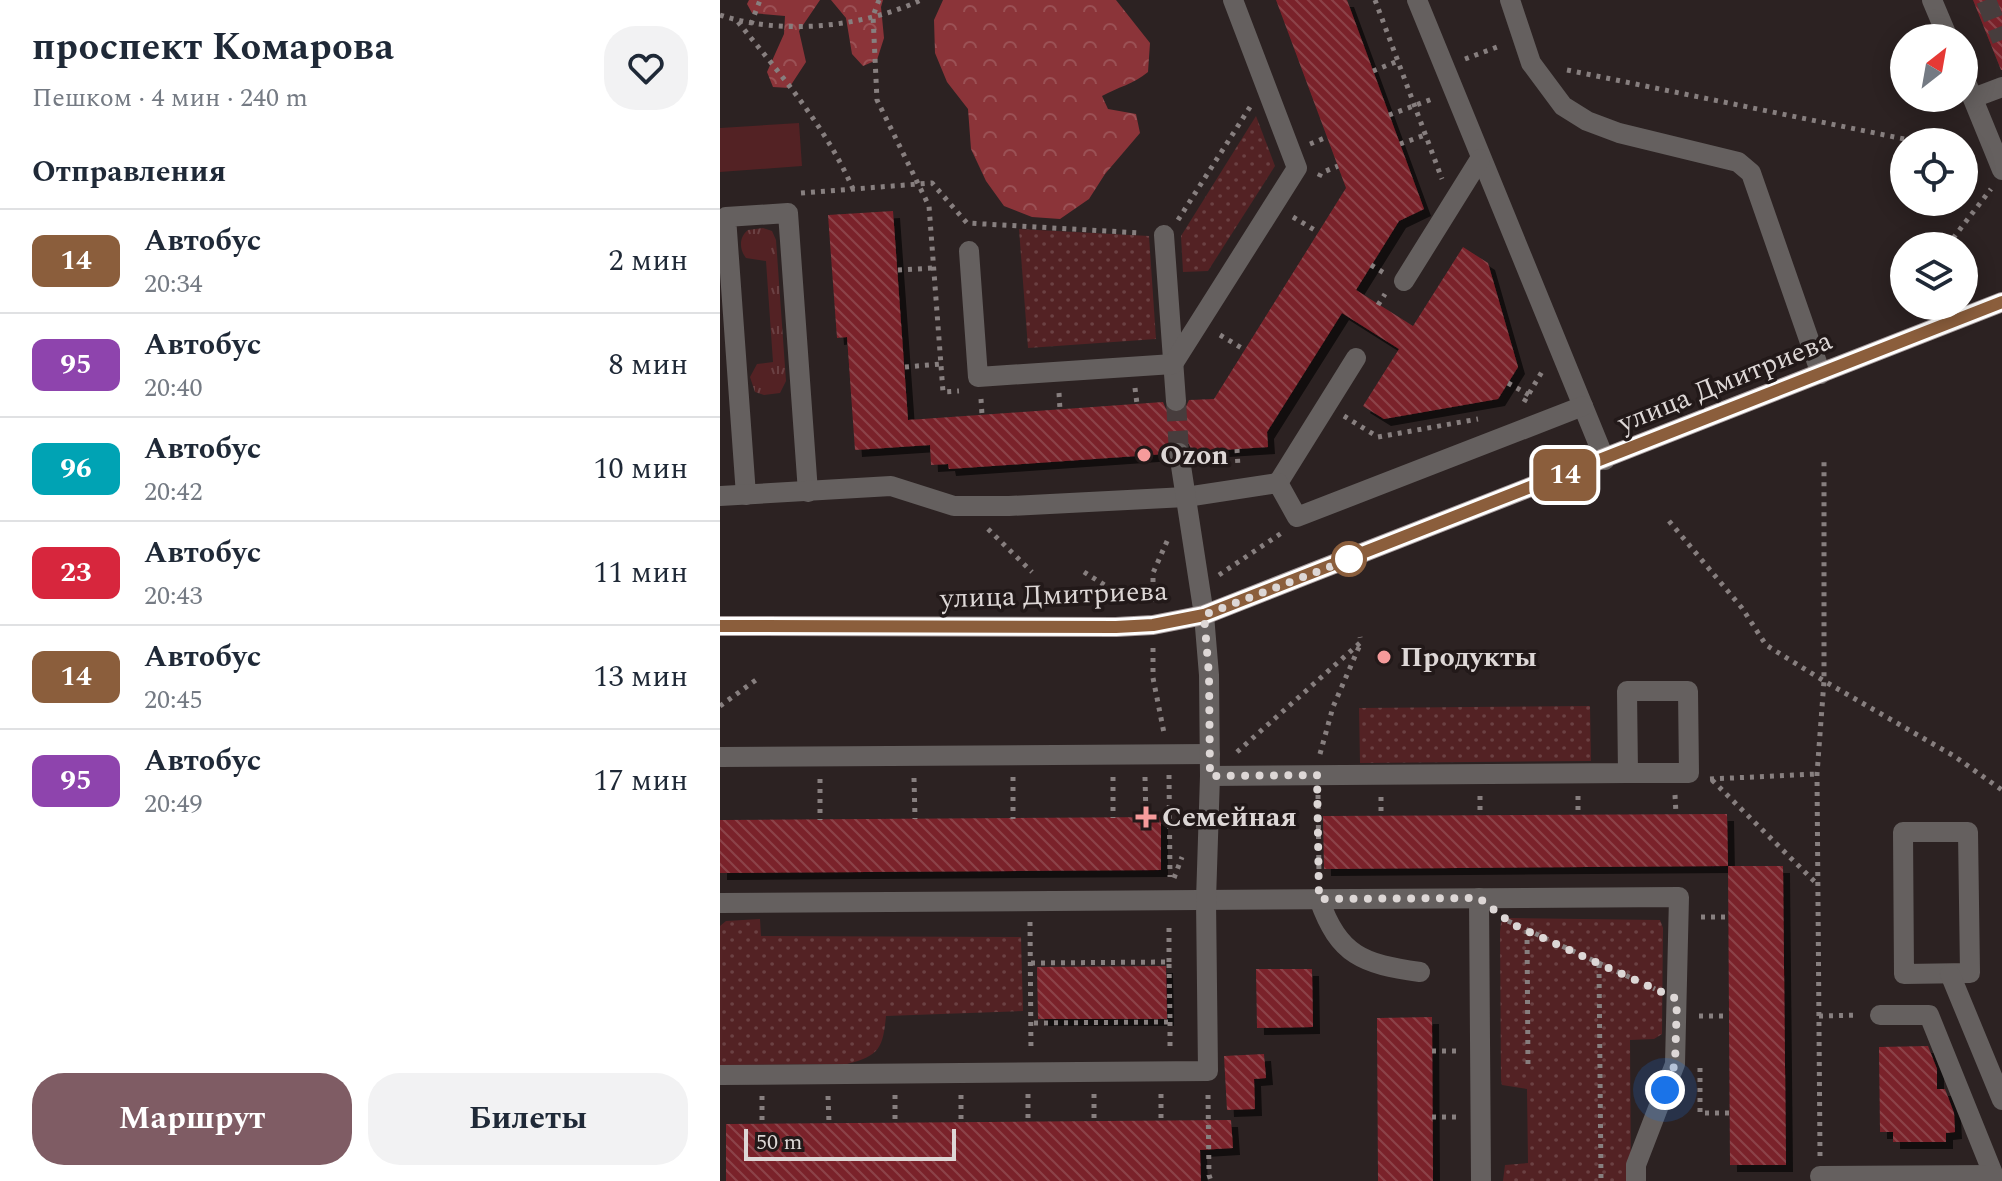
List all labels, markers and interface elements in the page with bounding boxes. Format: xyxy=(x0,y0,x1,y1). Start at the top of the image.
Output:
text: проспект Комарова xyxy=(32,19,394,77)
north arrow xyxy=(1890,24,1978,112)
map controls xyxy=(1890,24,1978,320)
button: heart xyxy=(604,26,688,110)
text: Пешком · 4 мин · 240 m xyxy=(32,78,308,118)
button: locate xyxy=(1890,128,1978,216)
text: Отправления xyxy=(32,149,226,195)
text: Автобус xyxy=(144,218,261,264)
button: layers xyxy=(1890,232,1978,320)
text: 2 мин xyxy=(609,238,688,284)
text: 14 xyxy=(60,239,92,282)
text: 20:34 xyxy=(144,264,203,304)
street label: улица Дмитриева xyxy=(1610,319,1839,445)
text: Автобус xyxy=(144,322,261,368)
text: 8 мин xyxy=(609,342,688,388)
text: 95 xyxy=(60,343,92,386)
text: 20:40 xyxy=(144,368,203,408)
text: Автобус xyxy=(144,426,261,472)
place label: Ozon xyxy=(1160,434,1229,477)
text: 10 мин xyxy=(594,446,688,492)
marker: Ozon xyxy=(1135,446,1153,464)
text: 96 xyxy=(60,447,92,490)
line badge: 14 xyxy=(1529,449,1601,501)
text: 14 xyxy=(1549,453,1581,496)
text: 20:42 xyxy=(144,472,203,512)
text: Автобус xyxy=(144,530,261,576)
unlabelled marker xyxy=(1332,542,1366,576)
text: 11 мин xyxy=(594,550,688,596)
text: 23 xyxy=(60,551,92,594)
street label: улица Дмитриева xyxy=(938,570,1169,620)
text: 20:43 xyxy=(144,576,203,616)
text: Автобус xyxy=(144,634,261,680)
place label: Продукты xyxy=(1400,636,1537,679)
marker: Продукты xyxy=(1375,648,1393,666)
text: 13 мин xyxy=(594,654,688,700)
text: 14 xyxy=(60,655,92,698)
text: 20:45 xyxy=(144,680,203,720)
text: Автобус xyxy=(144,738,261,784)
text: 17 мин xyxy=(594,758,688,804)
text: 95 xyxy=(60,759,92,802)
text: 20:49 xyxy=(144,784,203,824)
place label: Семейная xyxy=(1162,796,1297,839)
marker: Семейная xyxy=(1137,808,1155,826)
your location xyxy=(1645,1070,1685,1110)
button: Маршрут xyxy=(32,1073,352,1165)
button: Билеты xyxy=(368,1073,688,1165)
scale bar xyxy=(744,1125,956,1161)
text: 50 m xyxy=(756,1126,802,1159)

